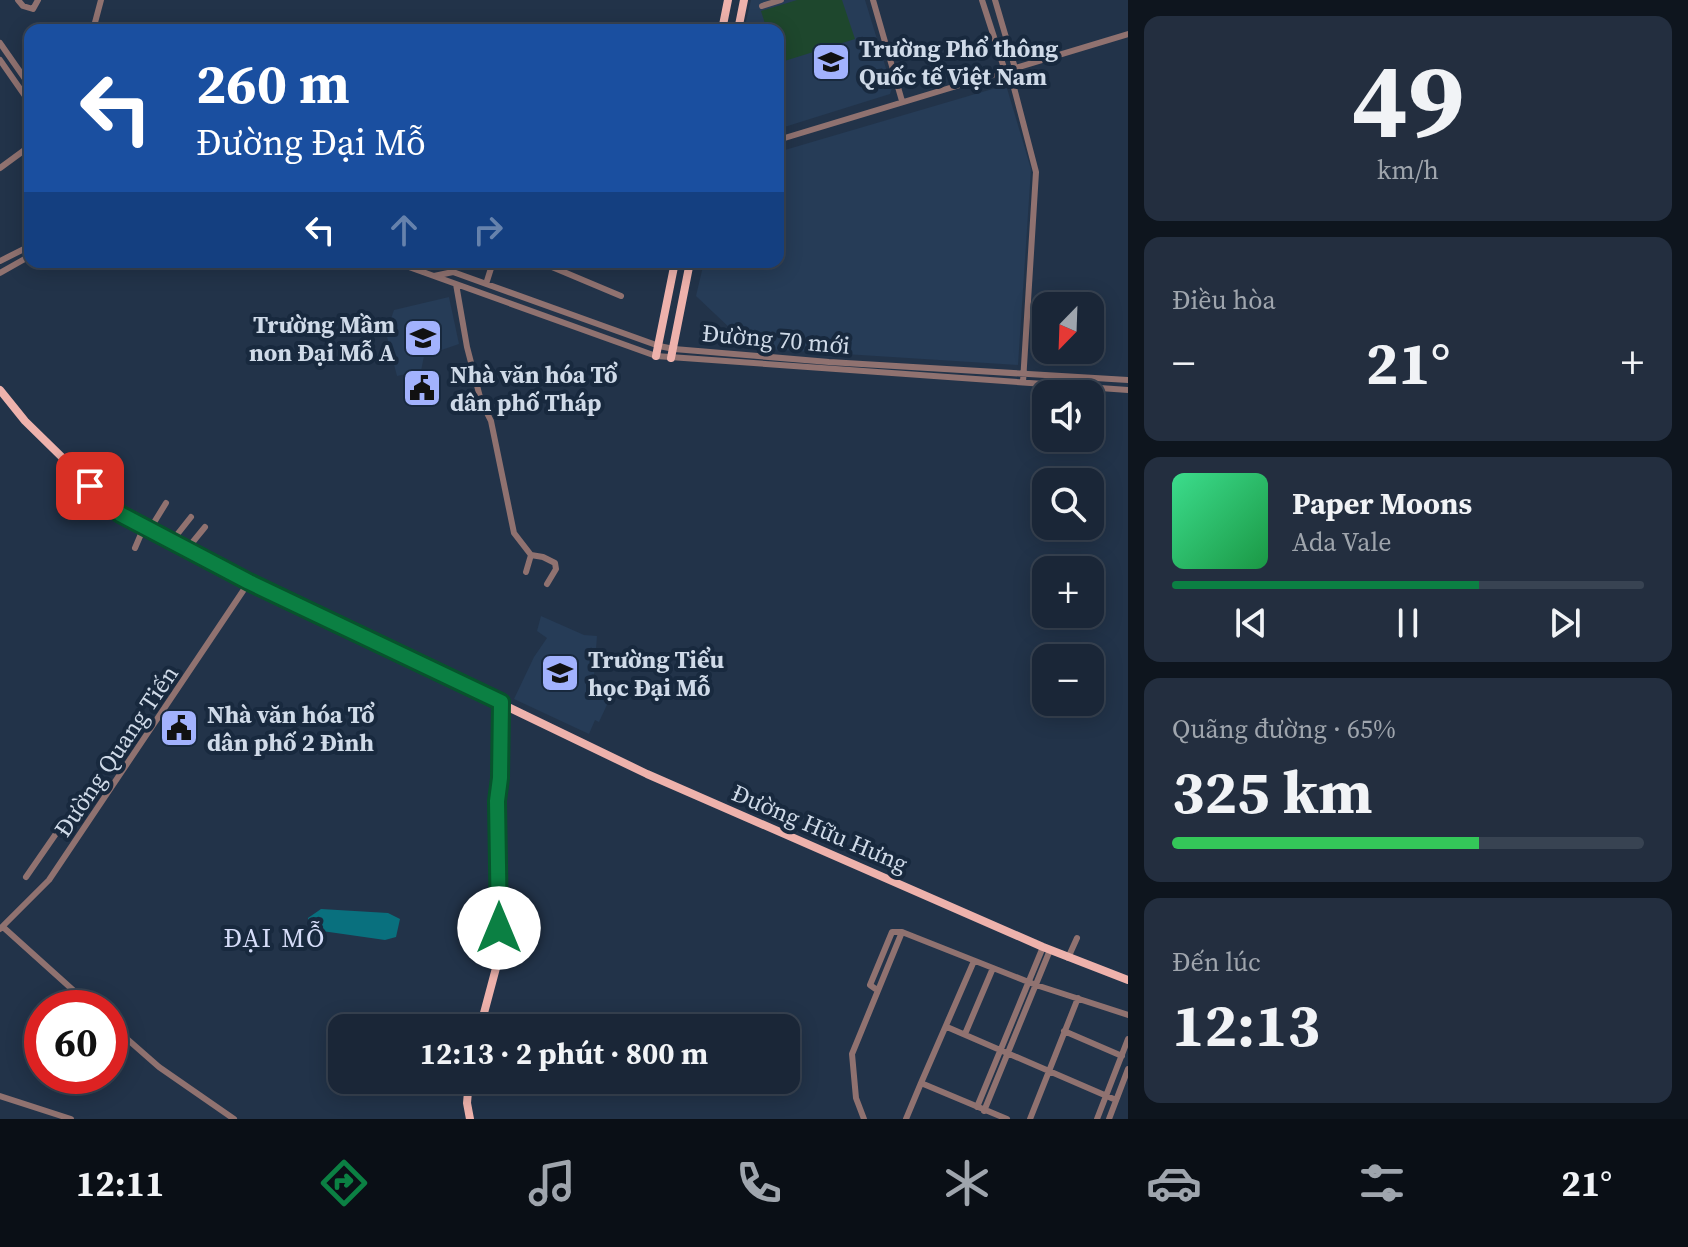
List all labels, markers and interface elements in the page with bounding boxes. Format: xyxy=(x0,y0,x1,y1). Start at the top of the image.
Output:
text: 49 xyxy=(1352,28,1464,171)
place label: Trường Phổ thông Quốc tế Việt Nam xyxy=(859,32,1058,93)
school or university icon: Trường Phổ thông Quốc tế Việt Nam xyxy=(810,41,852,83)
text: 260 m xyxy=(196,45,350,122)
icon: left xyxy=(64,56,168,160)
text: Đường Đại Mỗ xyxy=(196,118,426,167)
text: km/h xyxy=(1377,152,1439,188)
icon: left xyxy=(298,208,342,252)
icon: ahead xyxy=(382,208,426,252)
icon: right xyxy=(466,208,510,252)
text: Điều hòa xyxy=(1172,282,1276,318)
north arrow xyxy=(1032,292,1104,364)
map controls xyxy=(1032,292,1104,716)
place label: Trường Mầm non Đại Mỗ A xyxy=(249,308,395,369)
street label: Đường 70 mới xyxy=(701,316,851,362)
school or university icon: Trường Mầm non Đại Mỗ A xyxy=(402,317,444,359)
text: 21° xyxy=(1366,322,1450,404)
text: − xyxy=(1172,332,1195,393)
text: + xyxy=(1621,332,1644,393)
place label: Nhà văn hóa Tổ dân phố Tháp xyxy=(450,358,618,419)
public building icon: Nhà văn hóa Tổ dân phố Tháp xyxy=(401,367,443,409)
button: sound xyxy=(1032,380,1104,452)
pin xyxy=(56,452,124,520)
icon: arrive xyxy=(68,464,112,508)
button: search xyxy=(1032,468,1104,540)
text: Paper Moons xyxy=(1292,483,1472,524)
text: Ada Vale xyxy=(1292,524,1391,560)
button: + xyxy=(1032,556,1104,628)
icon: previous xyxy=(1229,601,1273,645)
icon: pause xyxy=(1386,601,1430,645)
icon: next xyxy=(1543,601,1587,645)
place label: Trường Tiểu học Đại Mỗ xyxy=(588,643,724,704)
button: − xyxy=(1032,644,1104,716)
school or university icon: Trường Tiểu học Đại Mỗ xyxy=(539,652,581,694)
street label: Đường Quang Tiến xyxy=(46,659,186,843)
place label: Nhà văn hóa Tổ dân phố 2 Đình xyxy=(207,698,375,759)
public building icon: Nhà văn hóa Tổ dân phố 2 Đình xyxy=(158,707,200,749)
text: Quãng đường · 65% xyxy=(1172,711,1396,747)
text: 325 km xyxy=(1172,751,1373,833)
street label: Đường Hữu Hưng xyxy=(727,776,913,880)
position arrow xyxy=(457,886,541,970)
district label: ĐẠI MỖ xyxy=(224,920,326,956)
text: Đến lúc xyxy=(1172,944,1261,980)
text: 12:13 xyxy=(1172,984,1320,1066)
speed limit sign: 60 xyxy=(24,990,128,1094)
text: 12:13 · 2 phút · 800 m xyxy=(420,1033,708,1074)
icon: directions xyxy=(316,1155,372,1211)
icon: music xyxy=(524,1155,580,1211)
icon: phone xyxy=(731,1155,787,1211)
icon: climate xyxy=(939,1155,995,1211)
icon: car xyxy=(1146,1155,1202,1211)
icon: filters xyxy=(1354,1155,1410,1211)
text: 12:11 xyxy=(76,1159,165,1208)
text: 21° xyxy=(1561,1159,1612,1208)

